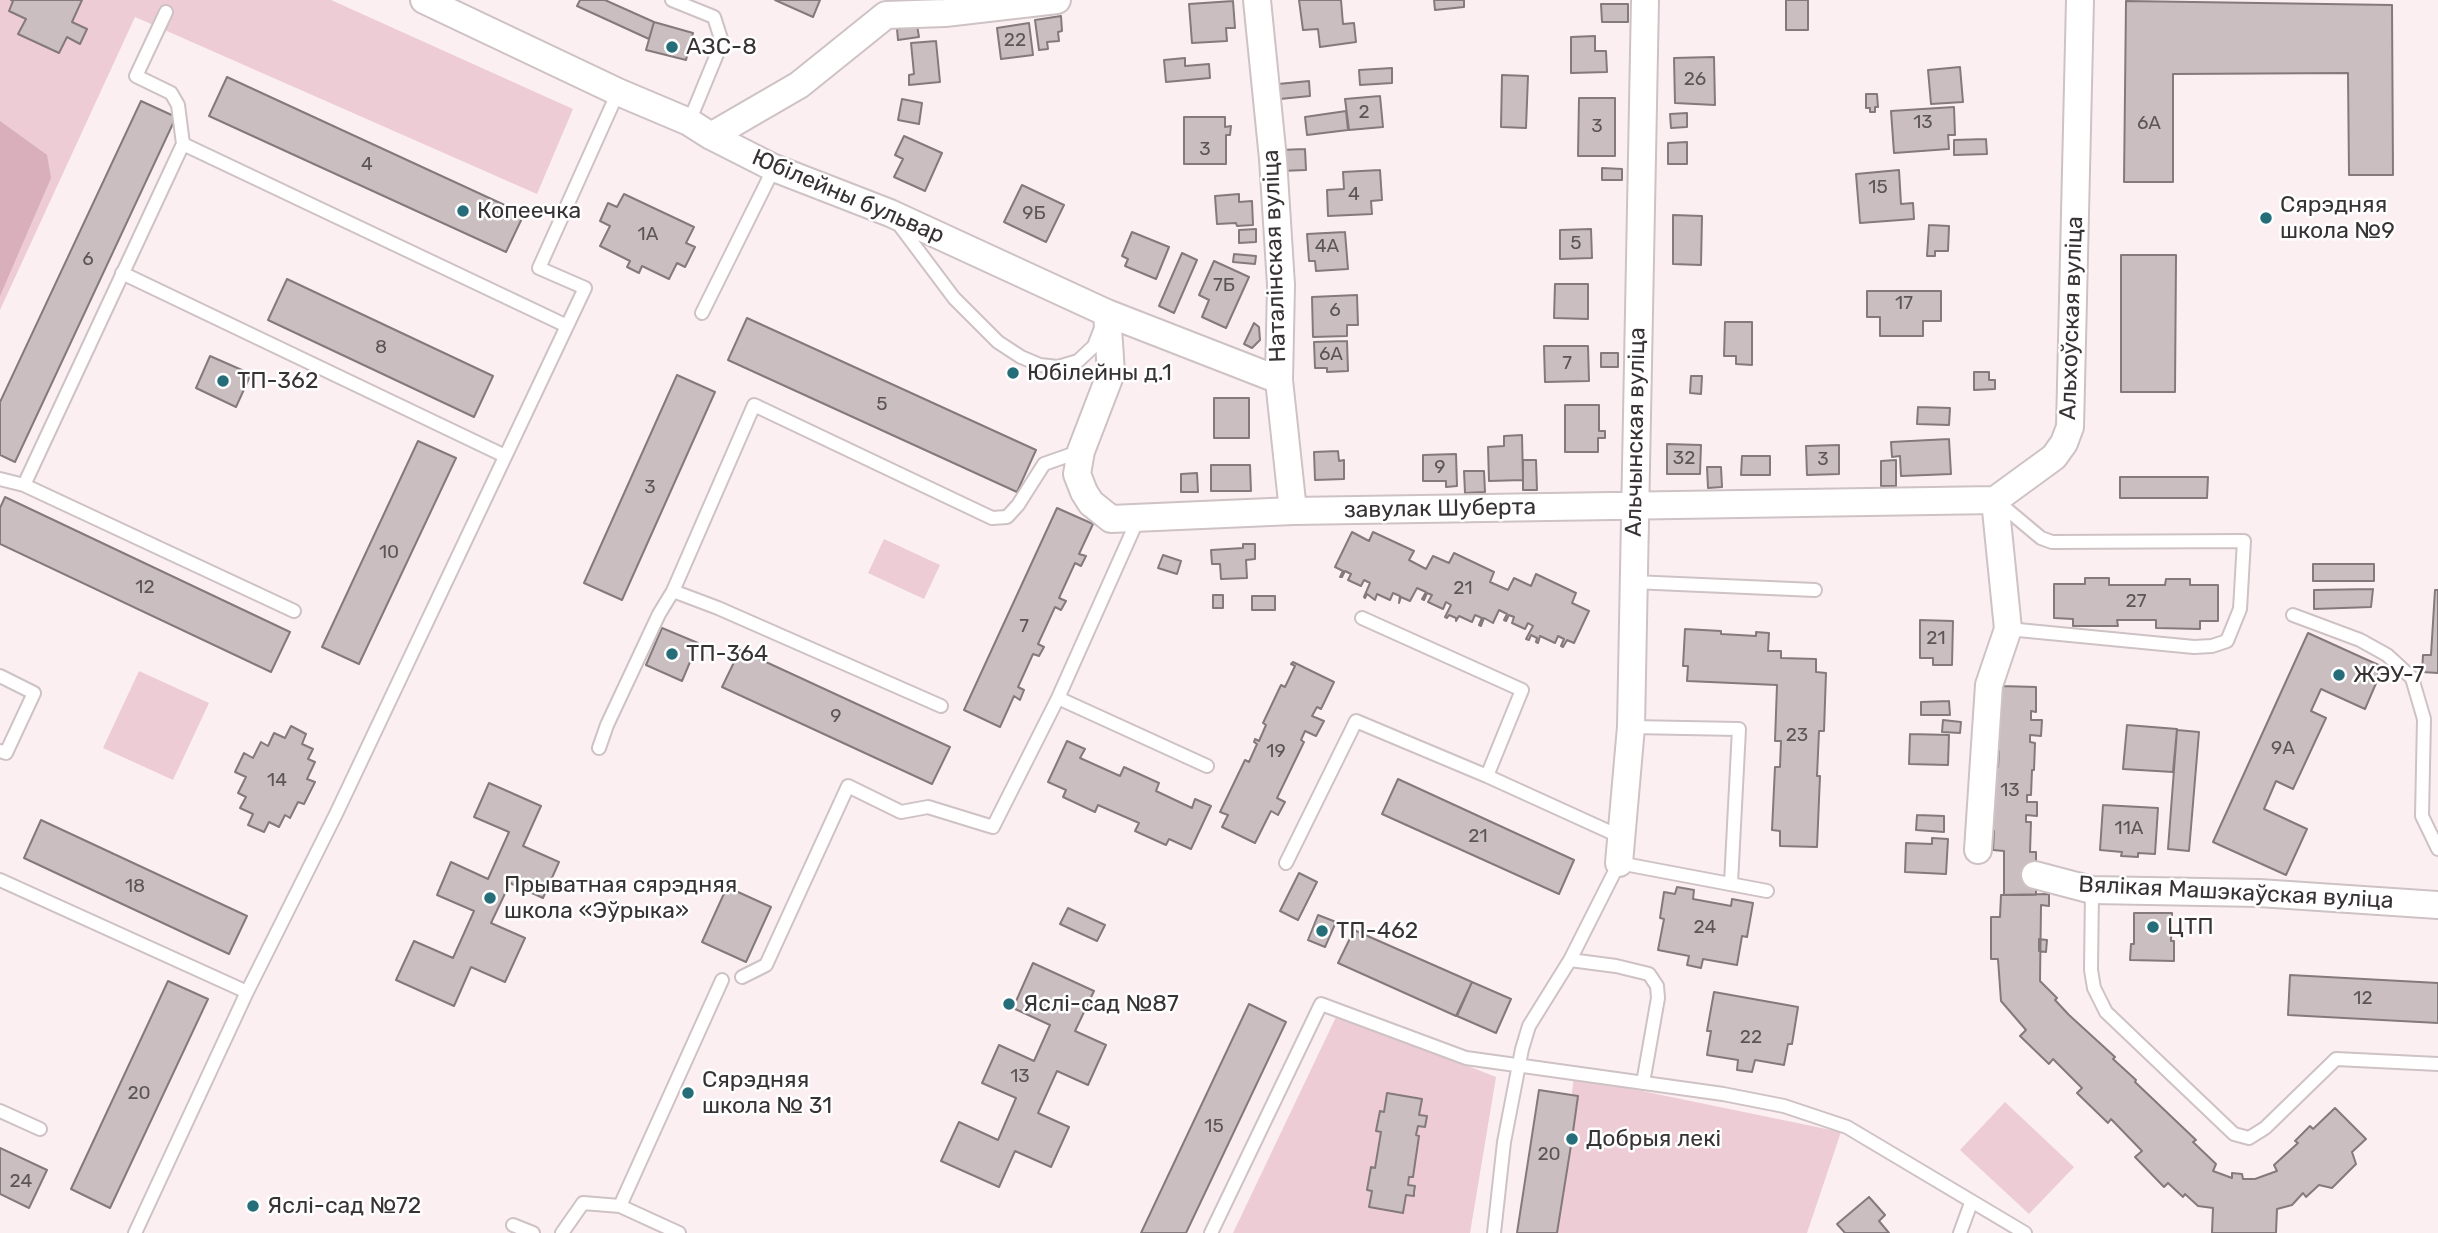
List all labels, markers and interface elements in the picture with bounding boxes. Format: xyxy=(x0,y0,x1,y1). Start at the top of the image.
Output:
house number: 22 xyxy=(1004,30,1026,52)
place label: АЗС-8 xyxy=(686,33,757,61)
marker: АЗС-8 xyxy=(664,39,680,55)
house number: 26 xyxy=(1684,69,1706,91)
house number: 2 xyxy=(1358,102,1370,124)
house number: 13 xyxy=(1913,112,1933,134)
house number: 6А xyxy=(2137,113,2161,135)
house number: 3 xyxy=(1591,116,1603,138)
house number: 3 xyxy=(1199,139,1211,161)
street label: Юбілейны бульвар xyxy=(748,144,948,250)
street label: Наталінская вуліца xyxy=(1257,149,1293,363)
house number: 4 xyxy=(361,154,373,176)
house number: 15 xyxy=(1868,177,1888,199)
house number: 4 xyxy=(1348,184,1360,206)
place label: Сярэдняя школа №9 xyxy=(2280,191,2395,245)
place label: Копеечка xyxy=(477,197,581,225)
marker: Копеечка xyxy=(455,203,471,219)
house number: 9Б xyxy=(1022,203,1046,225)
marker: Сярэдняя школа №9 xyxy=(2258,210,2274,226)
street label: Альхоўская вуліца xyxy=(2055,216,2089,420)
house number: 1А xyxy=(638,224,658,246)
house number: 5 xyxy=(1570,233,1582,255)
house number: 4А xyxy=(1315,236,1339,258)
house number: 6 xyxy=(82,249,94,271)
house number: 7Б xyxy=(1213,275,1235,297)
house number: 17 xyxy=(1895,293,1913,315)
house number: 6 xyxy=(1329,300,1341,322)
street label: Альчынская вуліца xyxy=(1620,327,1652,537)
house number: 8 xyxy=(375,337,387,359)
house number: 6А xyxy=(1319,344,1343,366)
house number: 7 xyxy=(1562,353,1572,375)
place label: Юбілейны д.1 xyxy=(1027,359,1172,387)
marker: Юбілейны д.1 xyxy=(1005,365,1021,381)
place label: ТП-362 xyxy=(237,367,318,395)
marker: ТП-362 xyxy=(215,373,231,389)
house number: 5 xyxy=(876,394,888,416)
house number: 32 xyxy=(1673,448,1695,470)
house number: 3 xyxy=(1817,449,1829,471)
house number: 9 xyxy=(1434,457,1446,479)
house number: 3 xyxy=(644,477,656,499)
street label: завулак Шуберта xyxy=(1344,494,1536,524)
house number: 10 xyxy=(379,542,399,564)
house number: 12 xyxy=(135,577,155,599)
house number: 21 xyxy=(1453,578,1473,600)
house number: 27 xyxy=(2126,591,2146,613)
house number: 7 xyxy=(1019,616,1029,638)
house number: 21 xyxy=(1926,628,1946,650)
place label: ТП-364 xyxy=(686,640,768,668)
marker: ТП-364 xyxy=(664,646,680,662)
place label: ЖЭУ-7 xyxy=(2353,661,2424,689)
marker: ЖЭУ-7 xyxy=(2331,667,2347,683)
house number: 9 xyxy=(830,706,842,728)
house number: 23 xyxy=(1786,725,1808,747)
house number: 9А xyxy=(2271,738,2295,760)
house number: 19 xyxy=(1266,741,1286,763)
house number: 14 xyxy=(267,770,287,792)
house number: 13 xyxy=(2000,780,2020,802)
house number: 11А xyxy=(2115,818,2143,840)
house number: 21 xyxy=(1468,826,1488,848)
place label: Прыватная сярэдняя школа «Эўрыка» xyxy=(504,871,737,925)
street label: Вялікая Машэкаўская вуліца xyxy=(2078,871,2394,915)
house number: 18 xyxy=(125,876,145,898)
marker: Прыватная сярэдняя школа «Эўрыка» xyxy=(482,890,498,906)
place label: ЦТП xyxy=(2167,913,2214,941)
place label: ТП-462 xyxy=(1336,917,1418,945)
house number: 24 xyxy=(1694,917,1716,939)
marker: ЦТП xyxy=(2145,919,2161,935)
marker: ТП-462 xyxy=(1314,923,1330,939)
house number: 12 xyxy=(2353,988,2373,1010)
place label: Яслі-сад №87 xyxy=(1023,990,1179,1018)
marker: Яслі-сад №87 xyxy=(1001,996,1017,1012)
house number: 22 xyxy=(1740,1027,1762,1049)
place label: Сярэдняя школа № 31 xyxy=(702,1066,832,1120)
house number: 13 xyxy=(1010,1066,1030,1088)
house number: 20 xyxy=(127,1083,151,1105)
marker: Сярэдняя школа № 31 xyxy=(680,1085,696,1101)
house number: 15 xyxy=(1204,1116,1224,1138)
place label: Добрыя лекі xyxy=(1586,1125,1721,1153)
marker: Добрыя лекі xyxy=(1564,1131,1580,1147)
house number: 20 xyxy=(1537,1144,1561,1166)
house number: 24 xyxy=(10,1171,32,1193)
place label: Яслі-сад №72 xyxy=(267,1192,421,1220)
marker: Яслі-сад №72 xyxy=(245,1198,261,1214)

